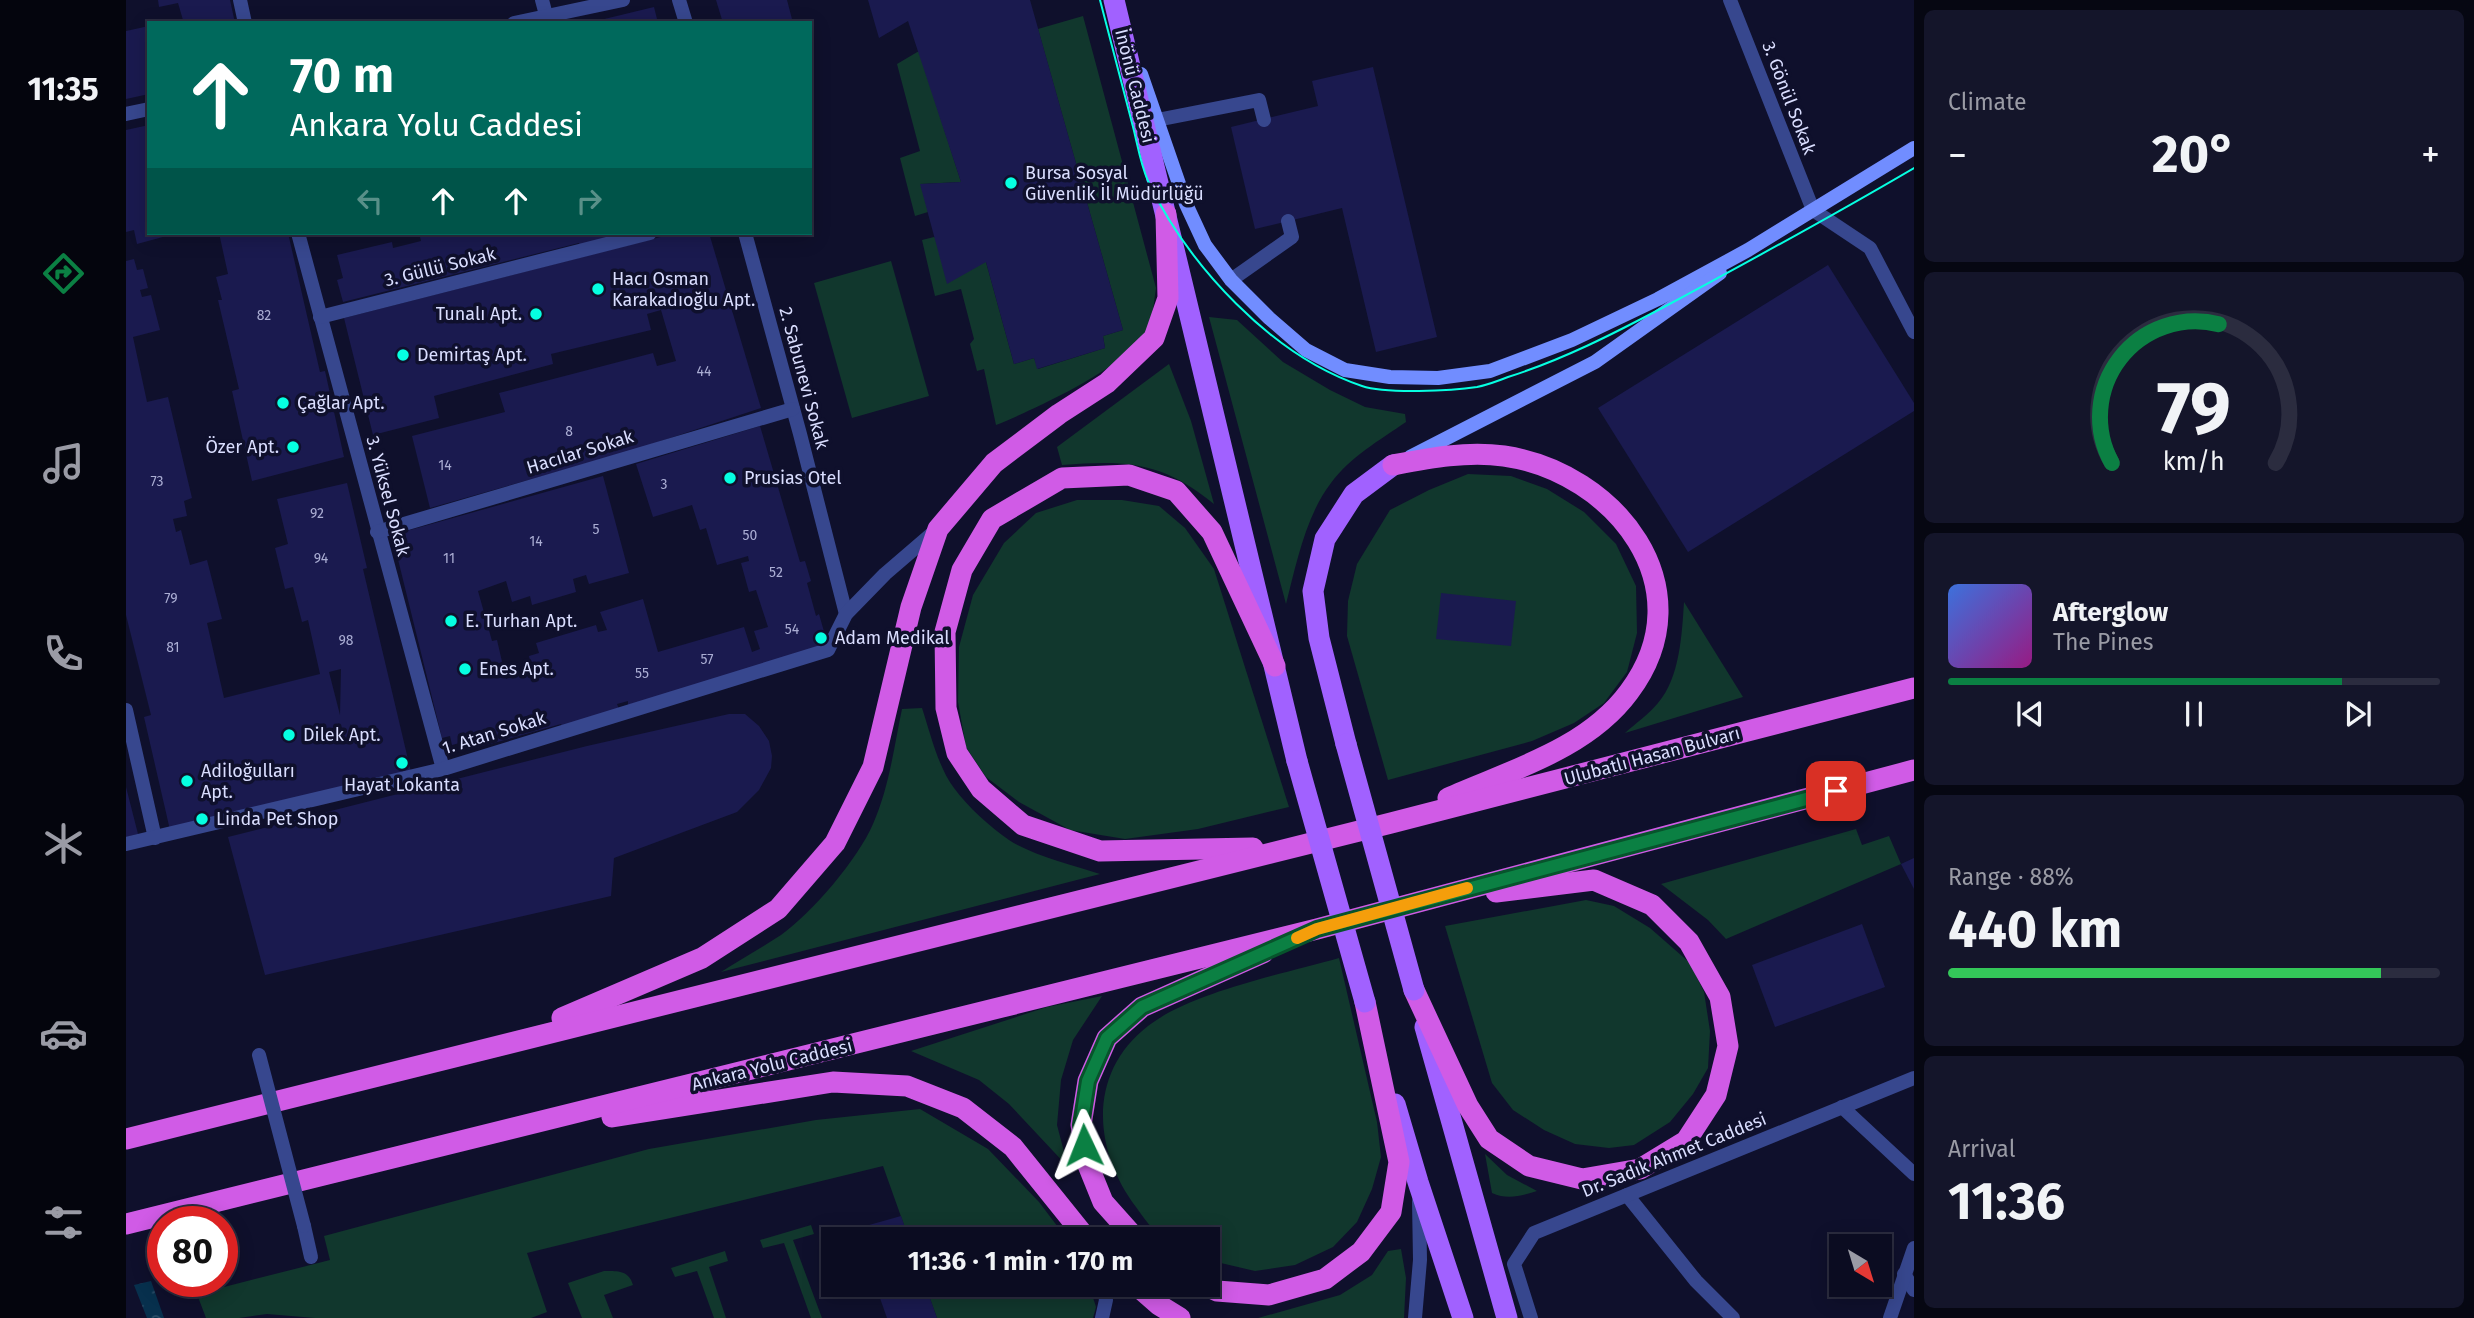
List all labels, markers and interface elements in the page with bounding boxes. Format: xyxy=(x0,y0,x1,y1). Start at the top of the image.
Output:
street label: İnönü Caddesi xyxy=(1110,27,1160,145)
street label: 3. Gönül Sokak xyxy=(1757,38,1821,158)
text: 70 m xyxy=(290,46,394,105)
icon: ahead xyxy=(175,49,266,140)
text: 11:35 xyxy=(27,70,99,108)
text: Climate xyxy=(1948,88,2027,116)
text: Ankara Yolu Caddesi xyxy=(290,106,583,144)
text: 20° xyxy=(2152,123,2236,186)
text: − xyxy=(1948,132,1967,178)
text: + xyxy=(2421,132,2440,178)
place label: Bursa Sosyal Güvenlik İl Müdürlüğü xyxy=(1025,162,1204,205)
marker: Bursa Sosyal Güvenlik İl Müdürlüğü xyxy=(1003,175,1019,191)
icon: left xyxy=(351,182,389,220)
icon: ahead xyxy=(424,182,462,220)
icon: ahead xyxy=(497,182,535,220)
icon: right xyxy=(570,182,608,220)
street label: 3. Güllü Sokak xyxy=(382,242,499,291)
icon: directions xyxy=(39,249,88,298)
place label: Hacı Osman Karakadıoğlu Apt. xyxy=(612,268,755,311)
marker: Hacı Osman Karakadıoğlu Apt. xyxy=(590,281,606,297)
place label: Tunalı Apt. xyxy=(436,303,522,325)
street label: 2. Sabunevi Sokak xyxy=(774,305,834,452)
marker: Tunalı Apt. xyxy=(528,306,544,322)
house number: 82 xyxy=(257,307,271,324)
place label: Demirtaş Apt. xyxy=(417,344,527,366)
marker: Demirtaş Apt. xyxy=(395,347,411,363)
house number: 44 xyxy=(697,363,712,380)
text: 79 xyxy=(2157,366,2231,453)
place label: Çağlar Apt. xyxy=(297,392,384,414)
marker: Çağlar Apt. xyxy=(275,395,291,411)
house number: 8 xyxy=(565,423,573,440)
street label: Hacılar Sokak xyxy=(524,425,637,479)
street label: 3. Yüksel Sokak xyxy=(361,434,415,559)
place label: Özer Apt. xyxy=(206,436,279,458)
icon: music xyxy=(39,439,88,488)
marker: Özer Apt. xyxy=(285,439,301,455)
text: km/h xyxy=(2163,447,2225,477)
house number: 14 xyxy=(438,457,452,474)
place label: Prusias Otel xyxy=(744,467,842,489)
marker: Prusias Otel xyxy=(722,470,738,486)
house number: 73 xyxy=(150,473,164,490)
house number: 3 xyxy=(661,476,668,493)
house number: 92 xyxy=(310,505,324,522)
house number: 5 xyxy=(592,521,600,538)
house number: 50 xyxy=(743,527,758,544)
house number: 14 xyxy=(529,533,543,550)
house number: 94 xyxy=(314,550,329,567)
house number: 11 xyxy=(443,550,455,567)
house number: 52 xyxy=(769,564,783,581)
house number: 79 xyxy=(164,590,178,607)
text: Afterglow xyxy=(2053,597,2168,628)
place label: E. Turhan Apt. xyxy=(465,610,577,632)
marker: E. Turhan Apt. xyxy=(443,613,459,629)
house number: 54 xyxy=(785,621,800,638)
place label: Adam Medikal xyxy=(835,627,950,649)
text: The Pines xyxy=(2053,628,2154,656)
icon: phone xyxy=(39,629,88,678)
marker: Adam Medikal xyxy=(813,630,829,646)
house number: 98 xyxy=(338,632,354,649)
house number: 81 xyxy=(166,639,180,656)
house number: 57 xyxy=(701,651,713,668)
place label: Enes Apt. xyxy=(479,658,554,680)
marker: Enes Apt. xyxy=(457,661,473,677)
house number: 55 xyxy=(635,665,649,682)
icon: previous xyxy=(2011,695,2049,733)
icon: pause xyxy=(2175,695,2213,733)
icon: next xyxy=(2339,695,2377,733)
street label: 1. Atan Sokak xyxy=(440,707,549,759)
street label: Ulubatlı Hasan Bulvarı xyxy=(1561,722,1743,790)
place label: Dilek Apt. xyxy=(303,724,381,746)
marker: Dilek Apt. xyxy=(281,727,297,743)
marker: Hayat Lokanta xyxy=(394,755,410,771)
place label: Adiloğulları Apt. xyxy=(201,760,295,803)
pin xyxy=(1806,761,1866,821)
icon: arrive xyxy=(1817,772,1855,810)
marker: Adiloğulları Apt. xyxy=(179,773,195,789)
place label: Hayat Lokanta xyxy=(344,774,460,796)
place label: Linda Pet Shop xyxy=(216,808,338,830)
marker: Linda Pet Shop xyxy=(194,811,210,827)
icon: climate xyxy=(39,819,88,868)
text: Range · 88% xyxy=(1948,863,2074,891)
text: 440 km xyxy=(1948,898,2122,961)
icon: car xyxy=(39,1009,88,1058)
street label: Ankara Yolu Caddesi xyxy=(689,1034,855,1096)
position arrow xyxy=(1047,1108,1121,1182)
street label: Dr. Sadık Ahmet Caddesi xyxy=(1578,1108,1770,1202)
text: Arrival xyxy=(1948,1135,2015,1163)
text: 11:36 xyxy=(1948,1170,2065,1233)
icon: filters xyxy=(39,1198,88,1247)
speed limit sign: 80 xyxy=(147,1206,238,1297)
north arrow xyxy=(1829,1234,1892,1297)
map controls xyxy=(1829,1234,1892,1297)
text: 11:36 · 1 min · 170 m xyxy=(908,1246,1133,1277)

